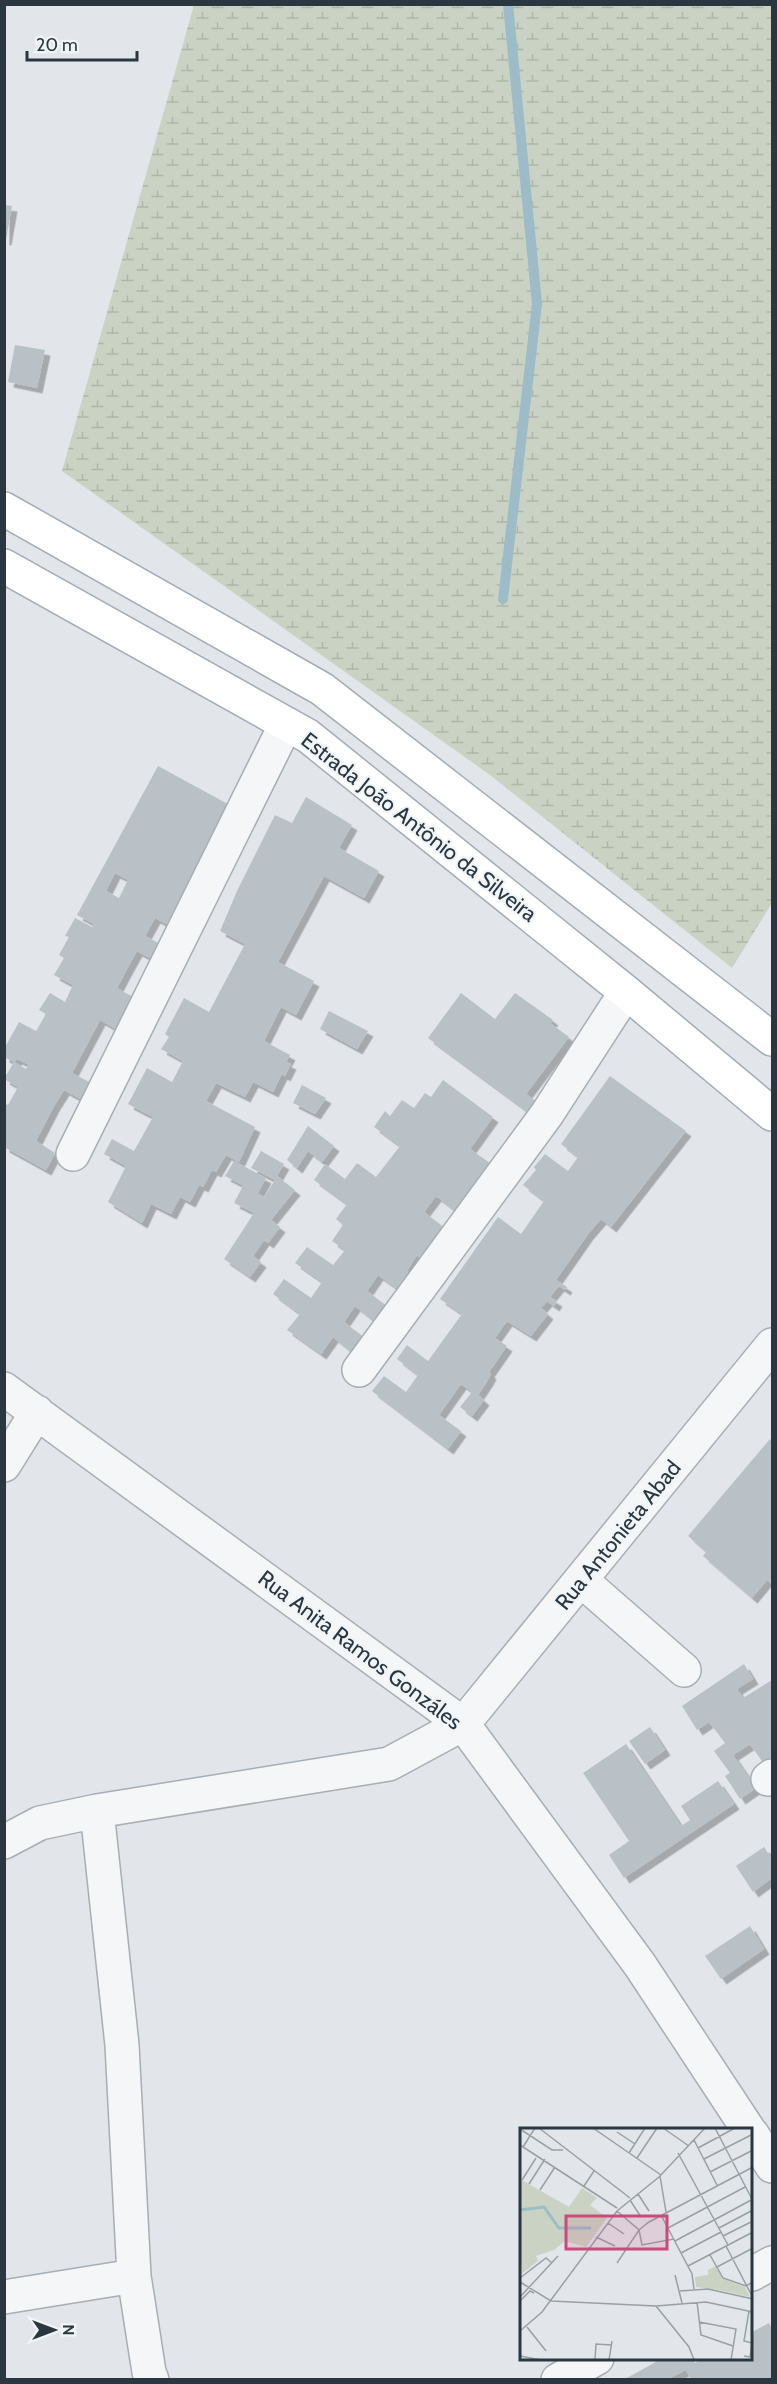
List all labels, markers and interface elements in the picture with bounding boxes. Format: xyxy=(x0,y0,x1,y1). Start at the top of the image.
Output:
scale bar xyxy=(27,24,136,62)
text: 20 m xyxy=(36,34,78,56)
street label: Estrada João Antônio da Silveira xyxy=(296,727,543,928)
street label: Rua Antonieta Abad xyxy=(549,1455,687,1615)
street label: Rua Anita Ramos Gonzáles xyxy=(253,1565,467,1735)
inset map xyxy=(520,2128,753,2360)
north arrow xyxy=(24,2300,84,2360)
text: N xyxy=(59,2324,78,2336)

